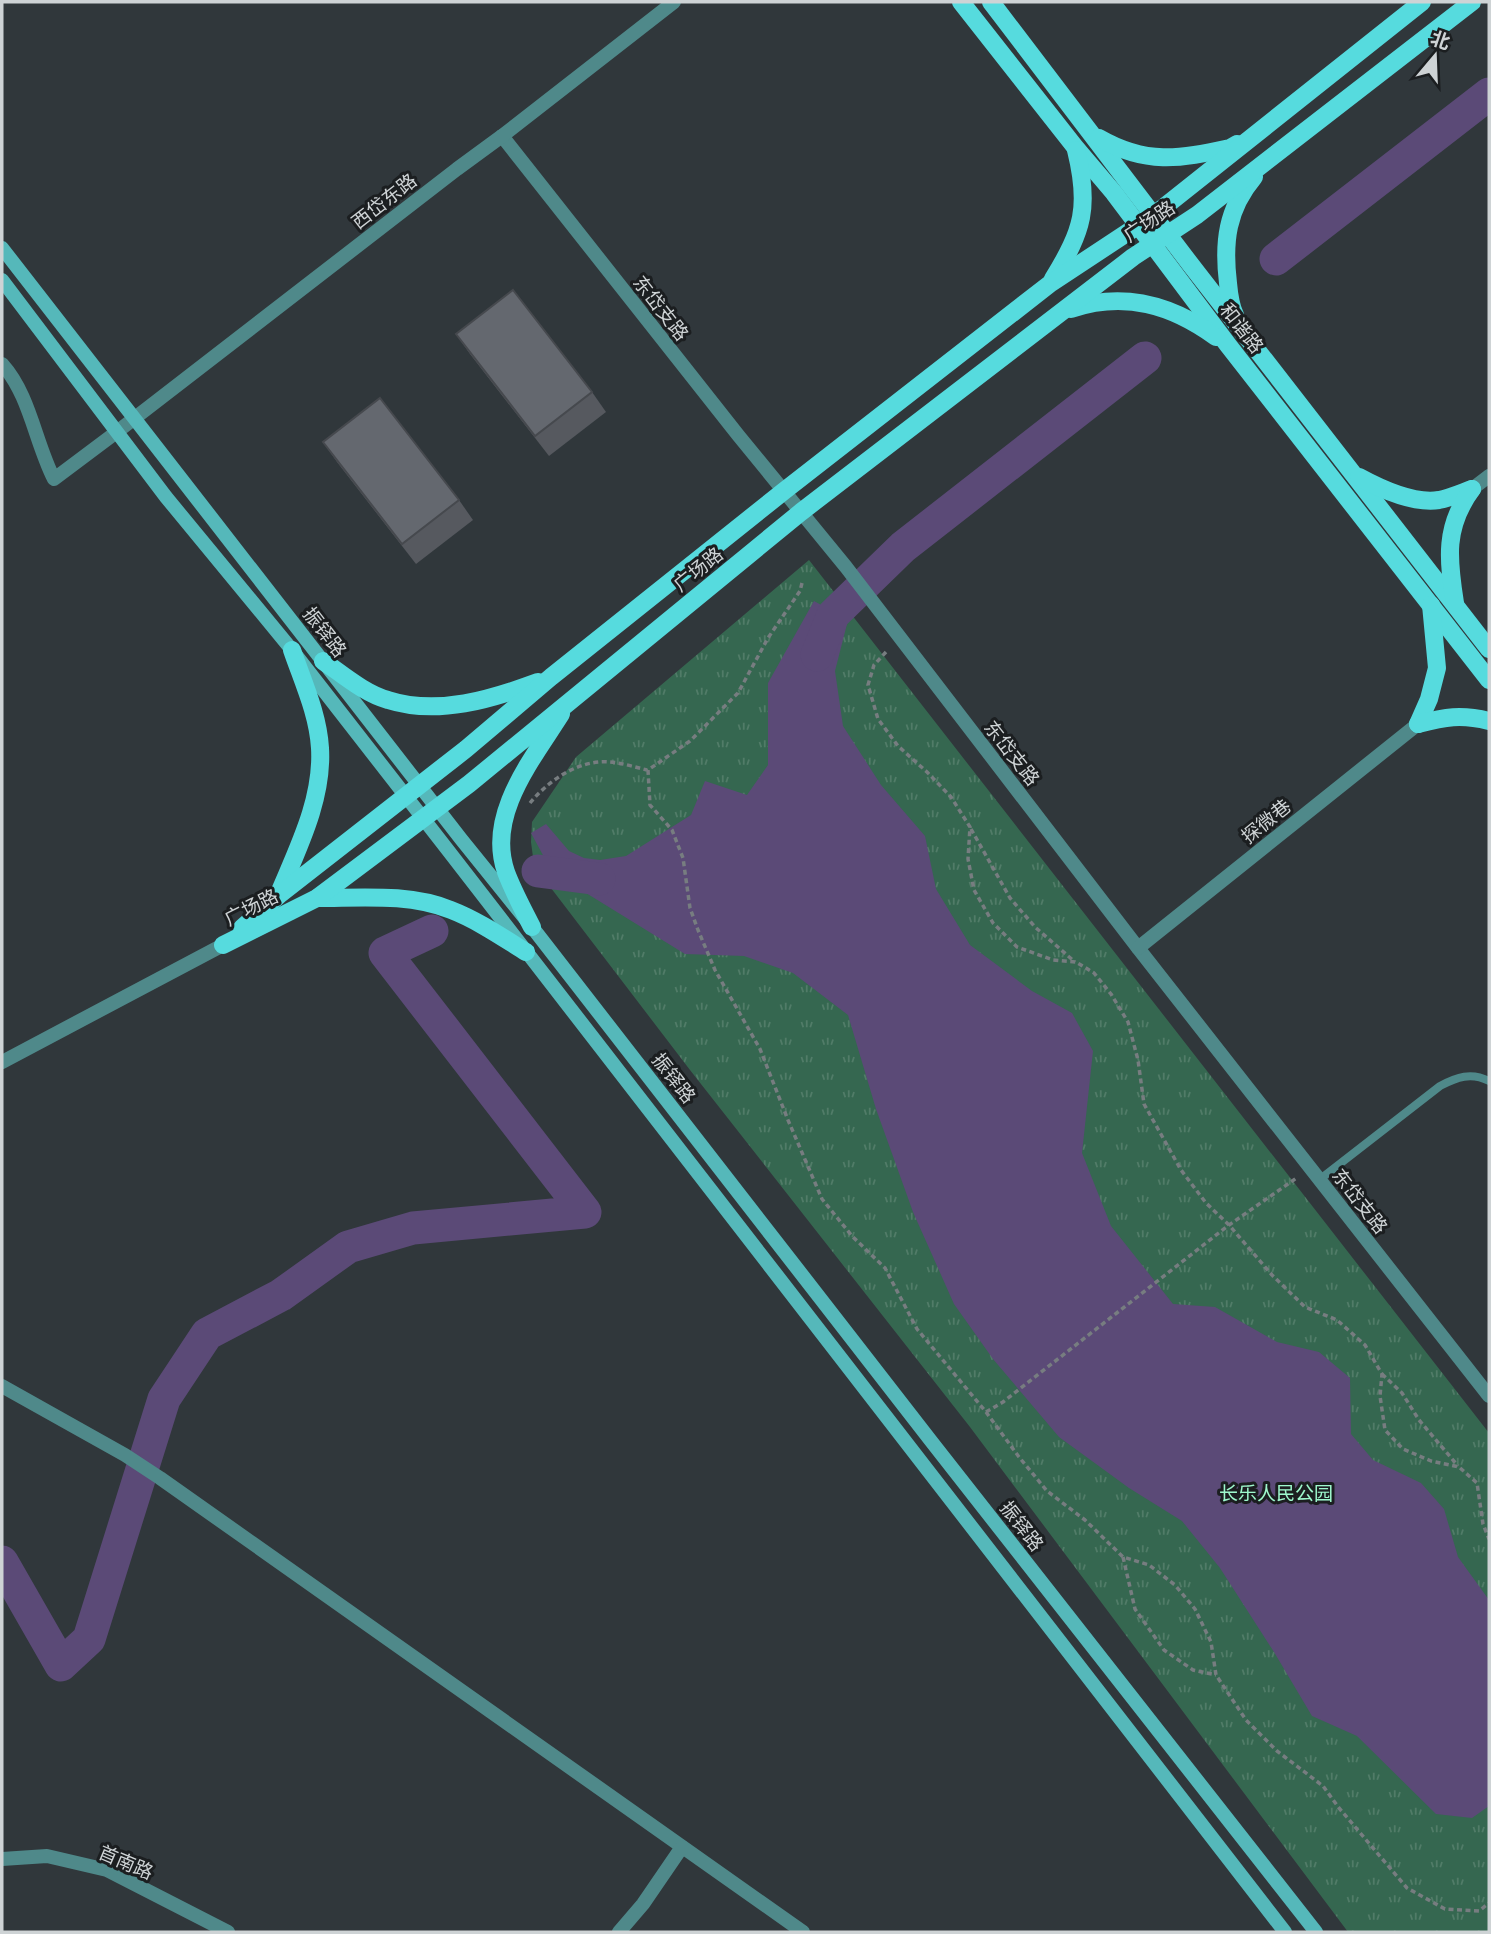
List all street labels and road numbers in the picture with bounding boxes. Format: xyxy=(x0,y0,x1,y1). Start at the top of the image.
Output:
street label: 西岱东路 xyxy=(346,167,422,235)
street label: 广场路 xyxy=(1118,194,1180,248)
street label: 东岱支路 xyxy=(627,270,695,346)
street label: 和谐路 xyxy=(1214,298,1270,358)
street label: 广场路 xyxy=(668,541,728,597)
street label: 振铎路 xyxy=(297,602,353,662)
street label: 东岱支路 xyxy=(978,715,1046,791)
street label: 探微巷 xyxy=(1236,793,1296,849)
street label: 广场路 xyxy=(220,882,282,932)
street label: 振铎路 xyxy=(646,1048,702,1108)
street label: 东岱支路 xyxy=(1326,1163,1394,1239)
street label: 振铎路 xyxy=(994,1496,1050,1556)
street label: 首南路 xyxy=(95,1839,157,1885)

